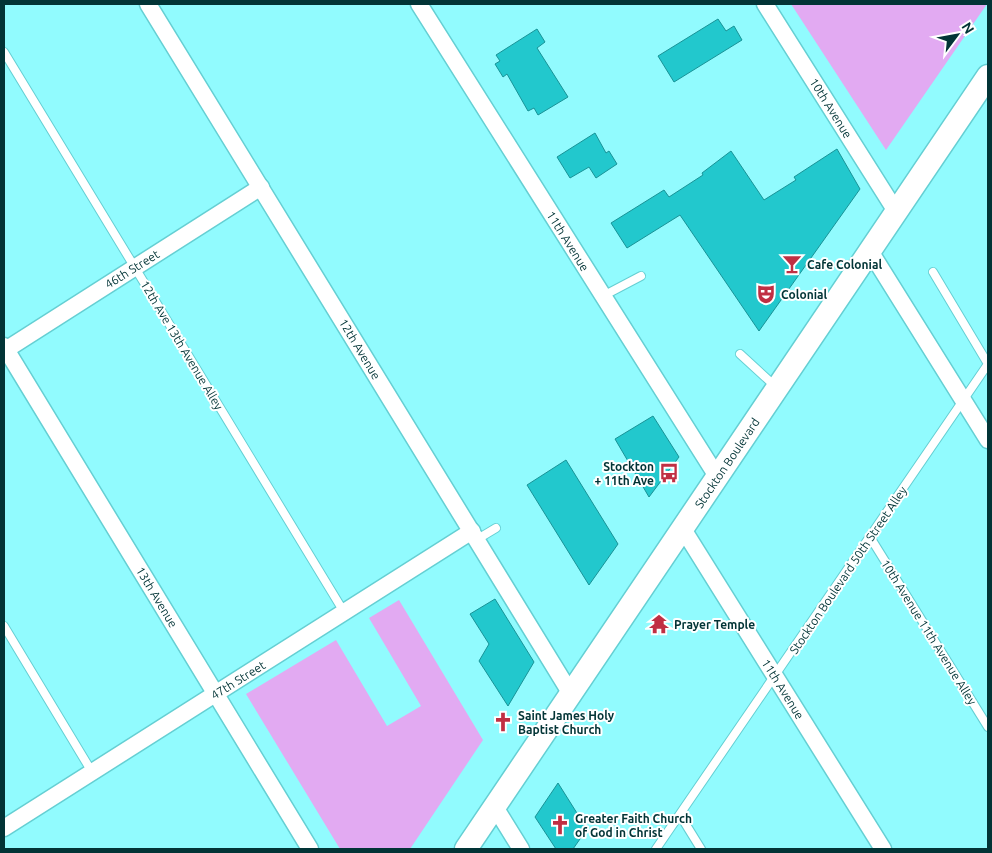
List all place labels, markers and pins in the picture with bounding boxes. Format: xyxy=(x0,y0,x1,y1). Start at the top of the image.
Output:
bar icon: Cafe Colonial xyxy=(781,253,803,275)
place label: Cafe Colonial xyxy=(807,258,882,271)
theatre icon: Colonial xyxy=(755,283,777,305)
place label: Colonial xyxy=(781,288,828,301)
place label: Stockton + 11th Ave xyxy=(595,460,654,487)
bus stop icon: Stockton + 11th Ave xyxy=(658,462,680,484)
temple icon: Prayer Temple xyxy=(648,613,670,635)
place label: Prayer Temple xyxy=(674,618,755,631)
place label: Saint James Holy Baptist Church xyxy=(518,709,615,736)
church icon: Saint James Holy Baptist Church xyxy=(492,711,514,733)
place label: Greater Faith Church of God in Christ xyxy=(575,812,692,839)
church icon: Greater Faith Church of God in Christ xyxy=(549,814,571,836)

